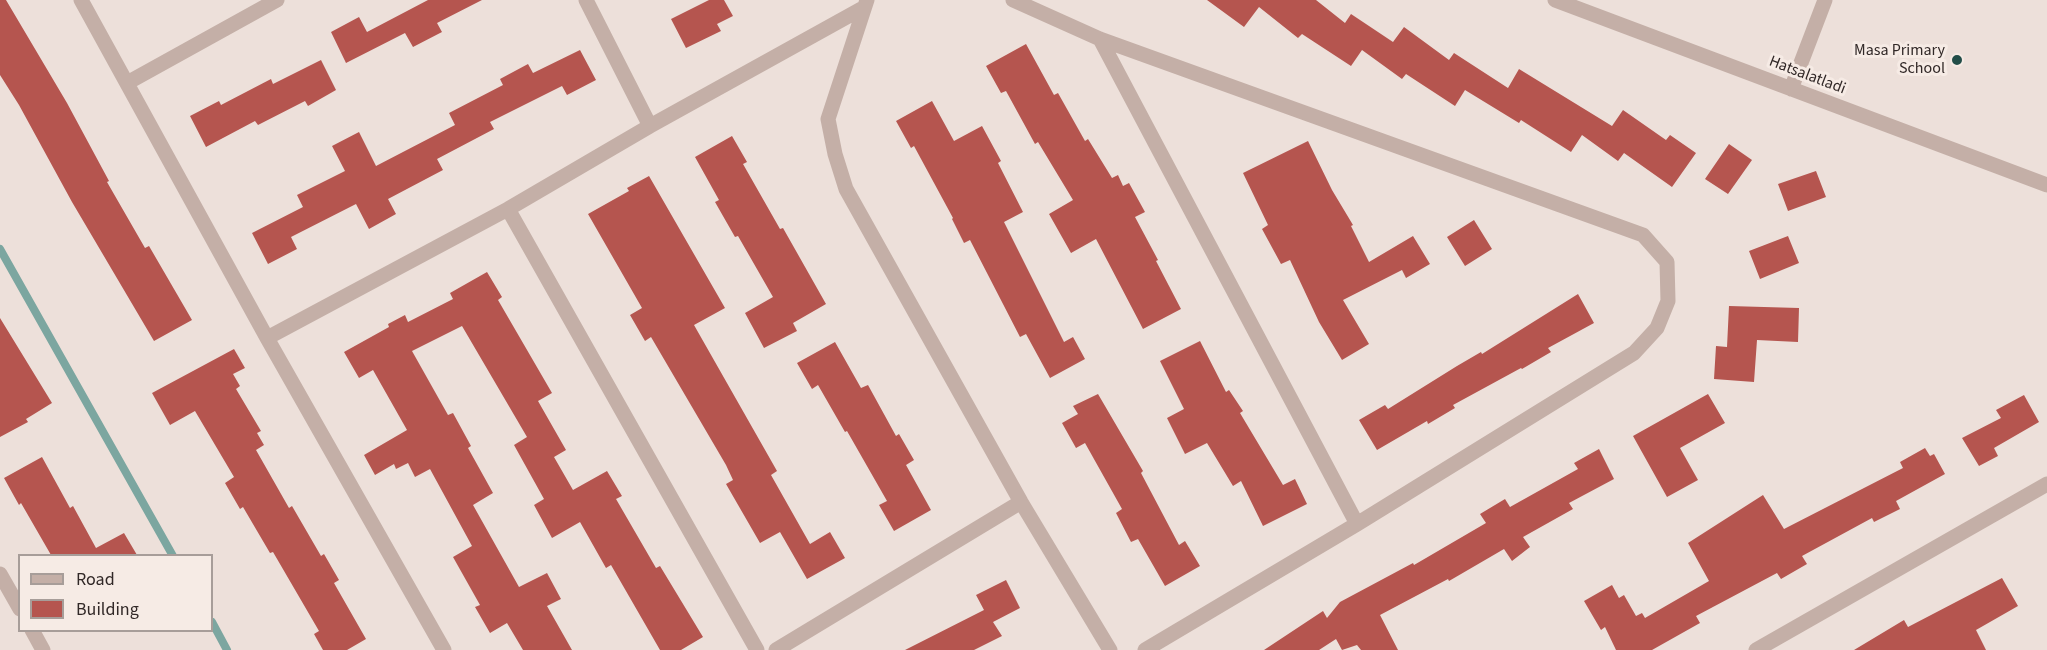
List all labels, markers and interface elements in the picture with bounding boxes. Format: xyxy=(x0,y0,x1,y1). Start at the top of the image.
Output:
place label: Masa Primary School xyxy=(1854,41,1945,79)
street label: Hatsalatladi xyxy=(1766,53,1848,99)
marker: Masa Primary School xyxy=(1950,53,1964,67)
legend xyxy=(18,554,213,632)
text: Road xyxy=(76,567,115,592)
text: Building xyxy=(76,597,139,622)

